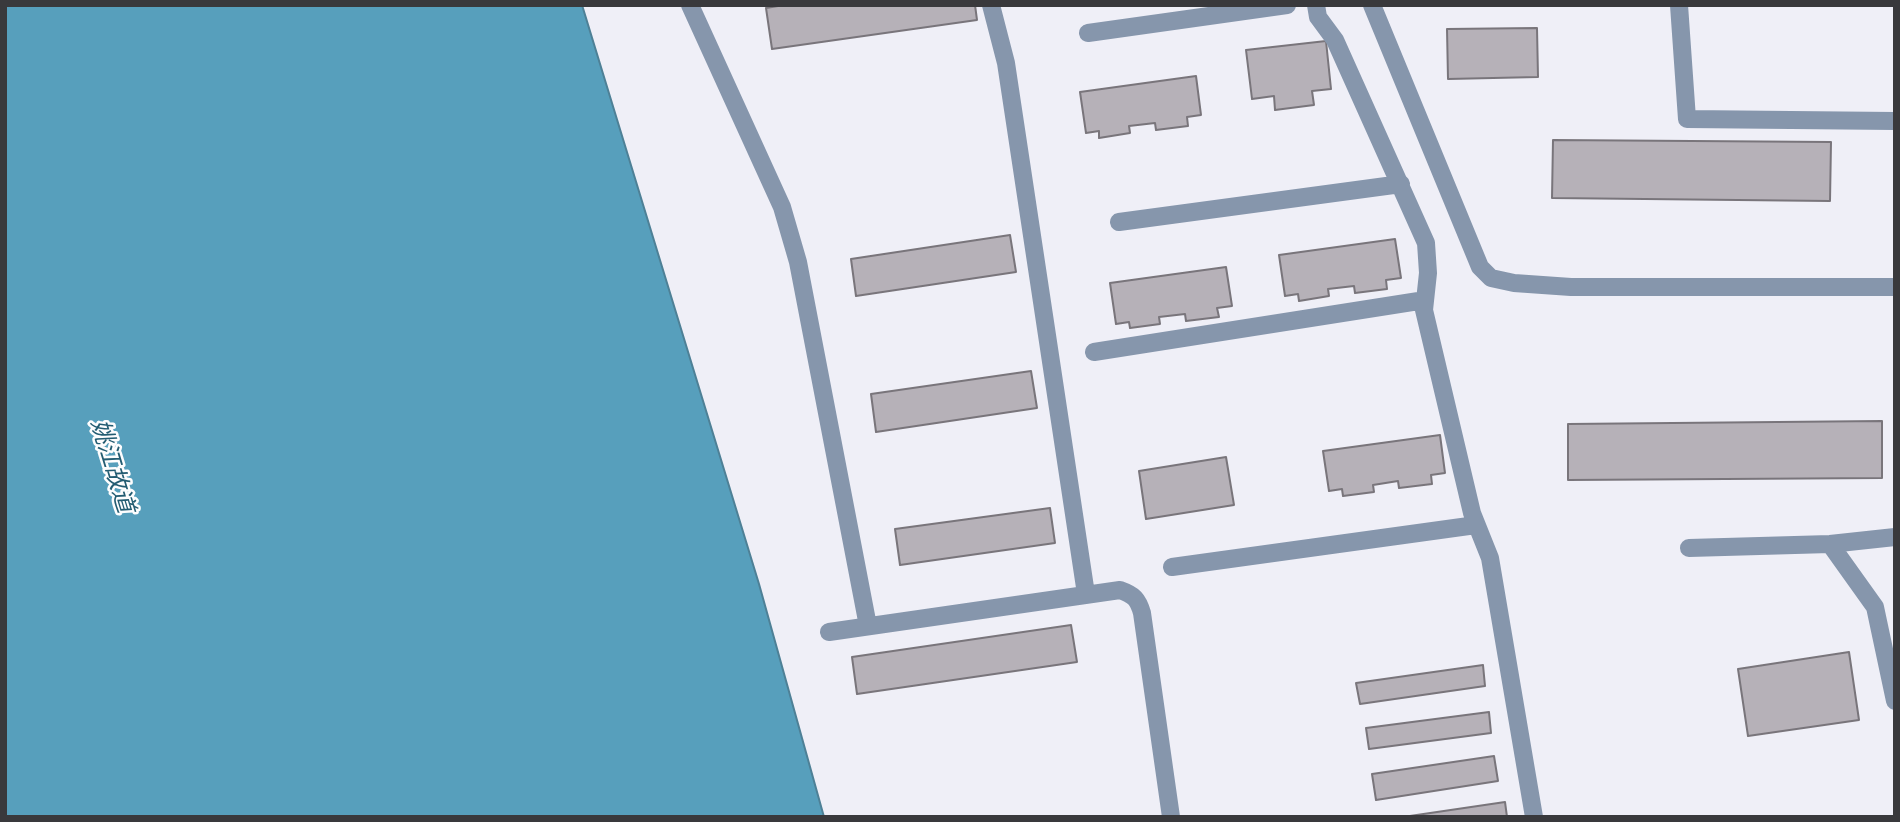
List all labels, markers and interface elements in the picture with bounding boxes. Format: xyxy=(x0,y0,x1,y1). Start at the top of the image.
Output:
water label: 姚江故道 xyxy=(84,416,140,516)

